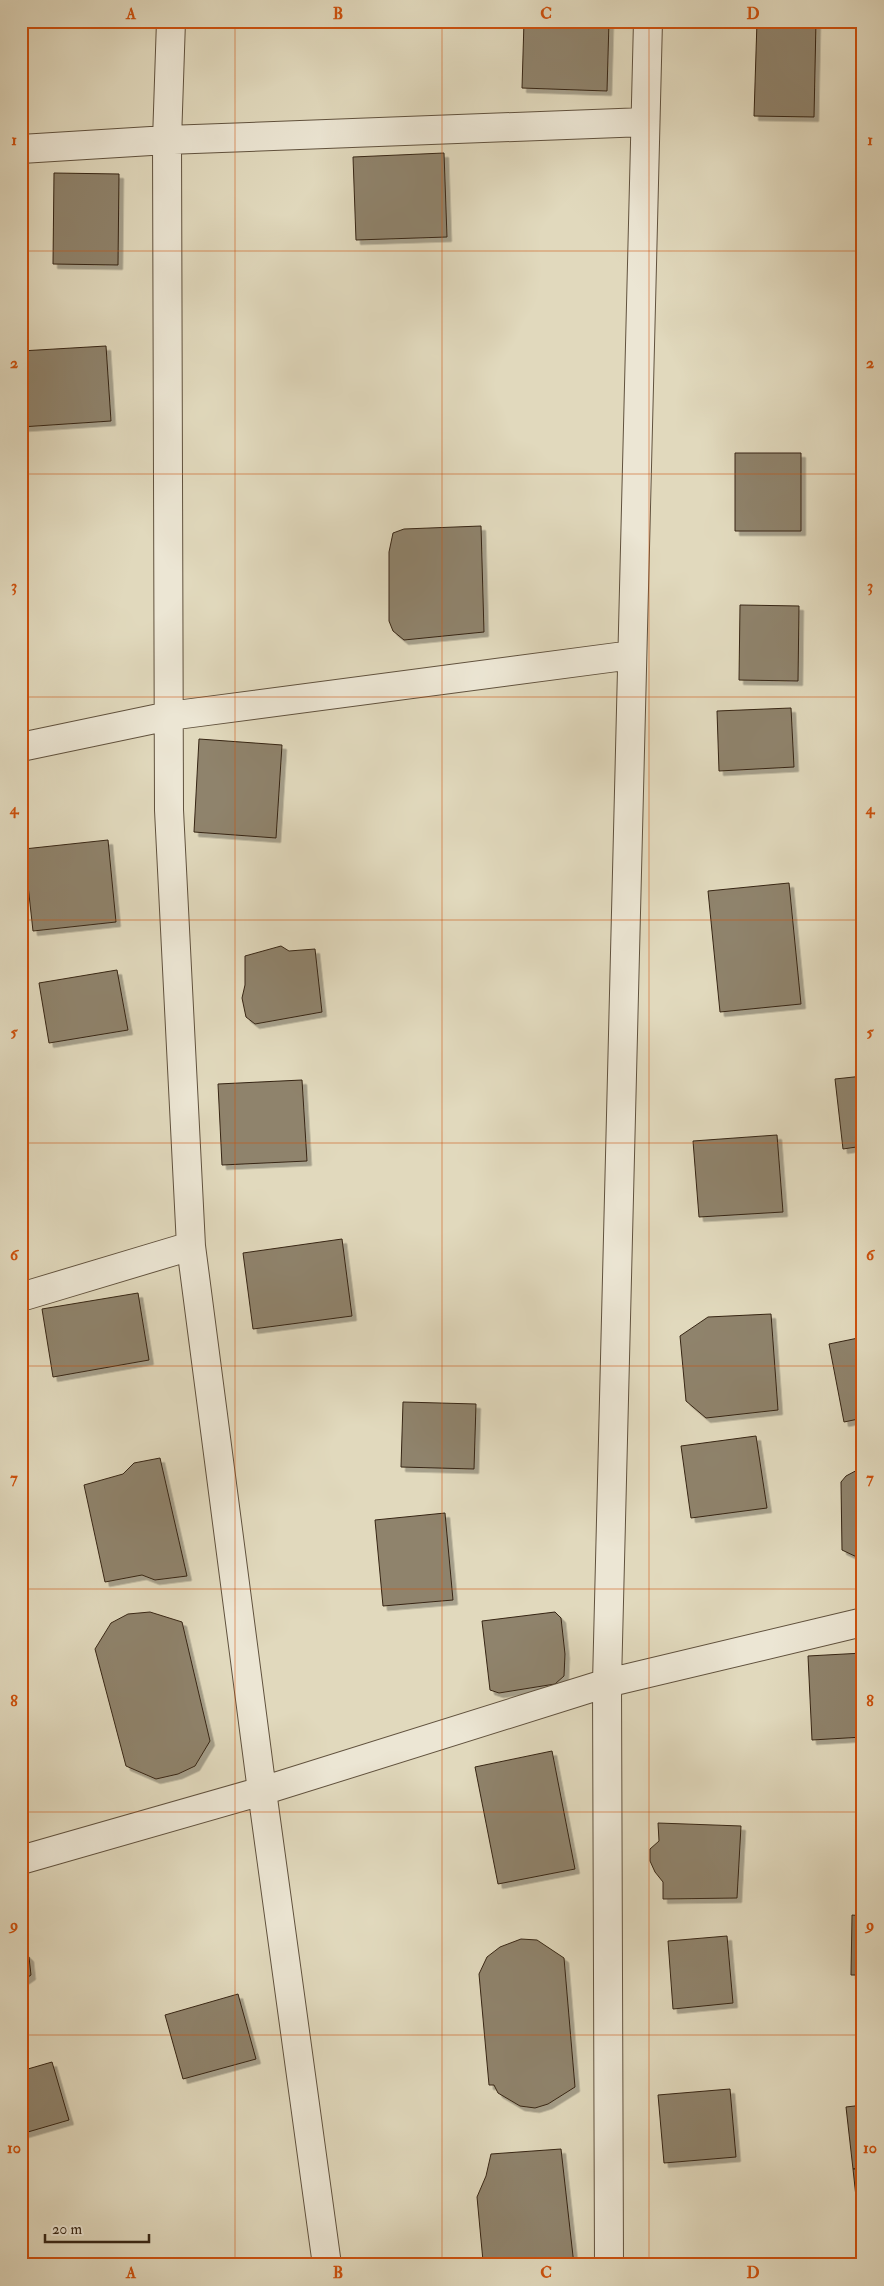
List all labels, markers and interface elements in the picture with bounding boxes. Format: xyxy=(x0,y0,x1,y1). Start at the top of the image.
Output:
text: A xyxy=(125,4,137,24)
text: B xyxy=(333,4,343,24)
text: C xyxy=(540,4,552,24)
text: D xyxy=(746,4,760,24)
text: 1 xyxy=(11,130,17,150)
text: 1 xyxy=(867,130,873,150)
text: 2 xyxy=(10,353,18,373)
text: 2 xyxy=(866,353,874,373)
text: 3 xyxy=(11,576,17,596)
text: 3 xyxy=(867,576,873,596)
text: 4 xyxy=(9,799,20,819)
text: 4 xyxy=(865,799,876,819)
text: 5 xyxy=(10,1022,18,1042)
text: 5 xyxy=(866,1022,874,1042)
text: 6 xyxy=(10,1245,20,1265)
text: 6 xyxy=(866,1245,876,1265)
text: 7 xyxy=(10,1468,18,1488)
text: 7 xyxy=(866,1468,874,1488)
text: 8 xyxy=(10,1691,18,1711)
text: 8 xyxy=(866,1691,874,1711)
text: 9 xyxy=(8,1915,18,1935)
text: 9 xyxy=(864,1915,874,1935)
text: 10 xyxy=(7,2138,21,2158)
text: 10 xyxy=(863,2138,877,2158)
scale bar xyxy=(45,2211,149,2243)
text: 20 m xyxy=(52,2220,82,2239)
text: A xyxy=(125,2263,137,2283)
text: B xyxy=(333,2263,343,2283)
text: C xyxy=(540,2263,552,2283)
text: D xyxy=(746,2263,760,2283)

